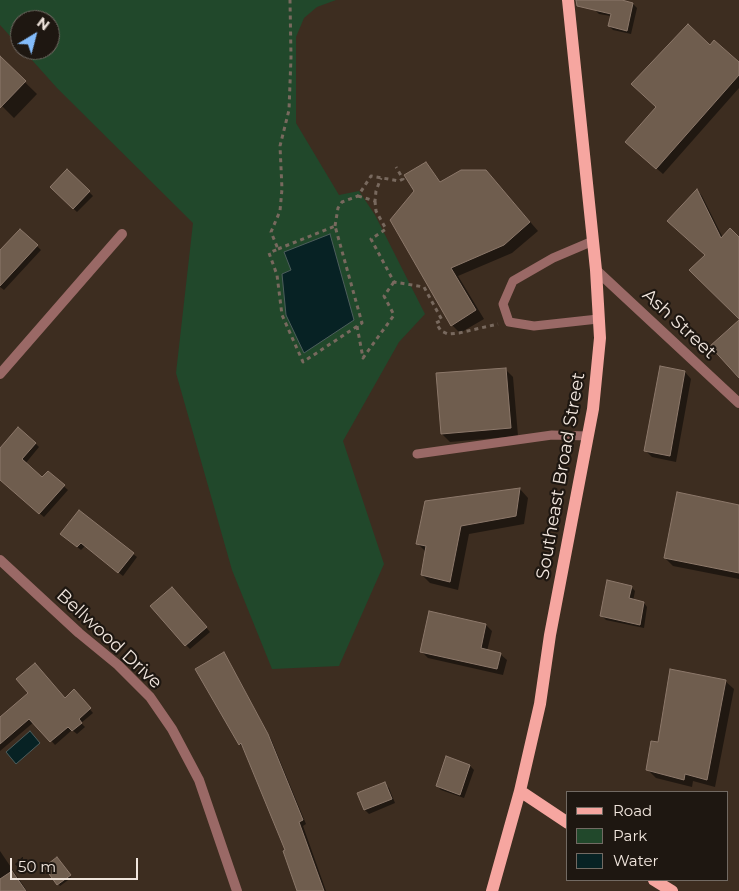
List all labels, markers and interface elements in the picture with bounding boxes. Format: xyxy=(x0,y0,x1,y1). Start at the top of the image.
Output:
north arrow xyxy=(10,10,60,60)
text: N xyxy=(33,13,53,34)
street label: Ash Street xyxy=(638,284,720,364)
street label: Southeast Broad Street xyxy=(532,371,590,581)
street label: Bellwood Drive xyxy=(52,585,166,693)
legend xyxy=(566,791,729,881)
text: Road xyxy=(613,801,652,820)
text: Park xyxy=(613,826,647,845)
scale bar xyxy=(12,848,140,880)
text: Water xyxy=(613,851,659,870)
text: 50 m xyxy=(18,857,56,876)

